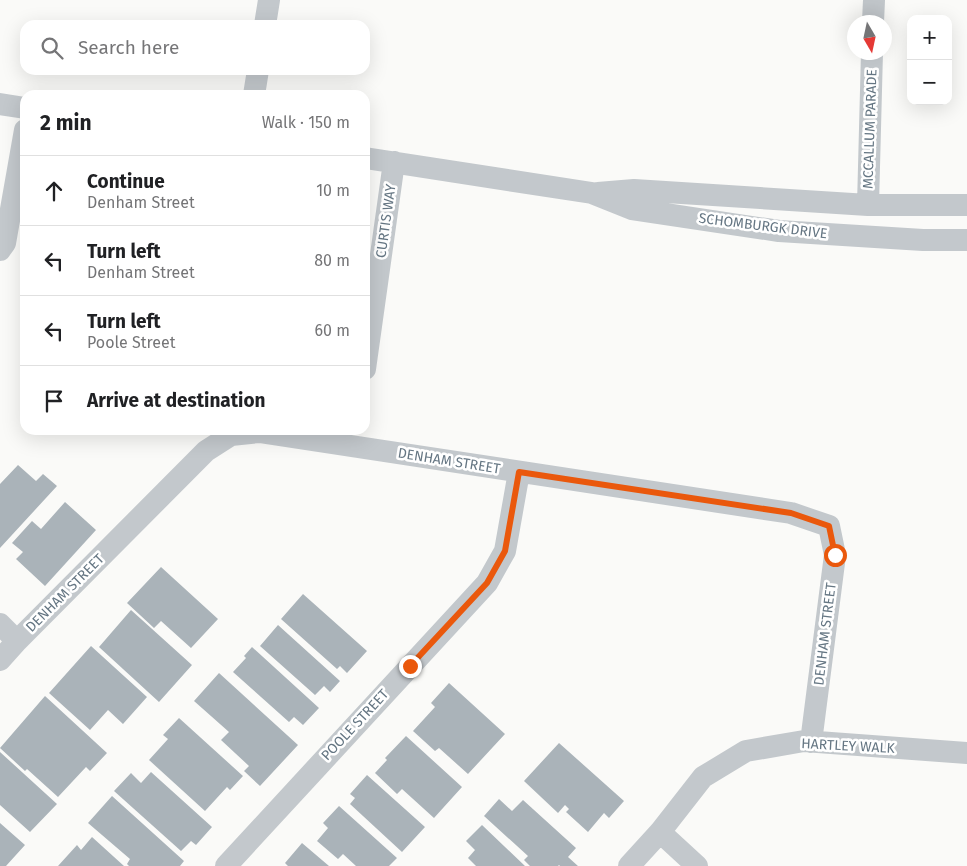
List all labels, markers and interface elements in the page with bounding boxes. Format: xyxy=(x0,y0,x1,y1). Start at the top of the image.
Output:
north arrow xyxy=(847,15,892,60)
map controls xyxy=(907,15,952,105)
button: + xyxy=(907,15,952,60)
search box xyxy=(20,20,370,75)
icon: search xyxy=(38,34,66,62)
text: Search here xyxy=(78,36,179,59)
button: − xyxy=(907,60,952,105)
street label: MCCALLUM PARADE xyxy=(859,69,881,189)
text: 2 min xyxy=(40,110,92,136)
text: Walk · 150 m xyxy=(262,113,350,132)
text: Continue xyxy=(87,170,165,193)
icon: ahead xyxy=(40,177,68,205)
text: 10 m xyxy=(316,181,350,200)
street label: CURTIS WAY xyxy=(372,183,400,259)
text: Denham Street xyxy=(87,193,195,212)
street label: SCHOMBURGK DRIVE xyxy=(698,210,828,242)
text: Turn left xyxy=(87,240,161,263)
icon: left xyxy=(40,247,68,275)
text: 80 m xyxy=(314,251,350,270)
text: Denham Street xyxy=(87,263,195,282)
text: Turn left xyxy=(87,310,161,333)
icon: left xyxy=(40,317,68,345)
text: 60 m xyxy=(315,321,350,340)
text: Poole Street xyxy=(87,333,175,352)
icon: arrive xyxy=(40,387,68,415)
text: Arrive at destination xyxy=(87,389,266,412)
street label: DENHAM STREET xyxy=(397,445,502,478)
route start xyxy=(824,544,847,567)
street label: DENHAM STREET xyxy=(22,550,108,636)
street label: DENHAM STREET xyxy=(810,581,840,686)
route end xyxy=(399,655,422,678)
street label: POOLE STREET xyxy=(318,685,393,764)
street label: HARTLEY WALK xyxy=(801,735,896,757)

